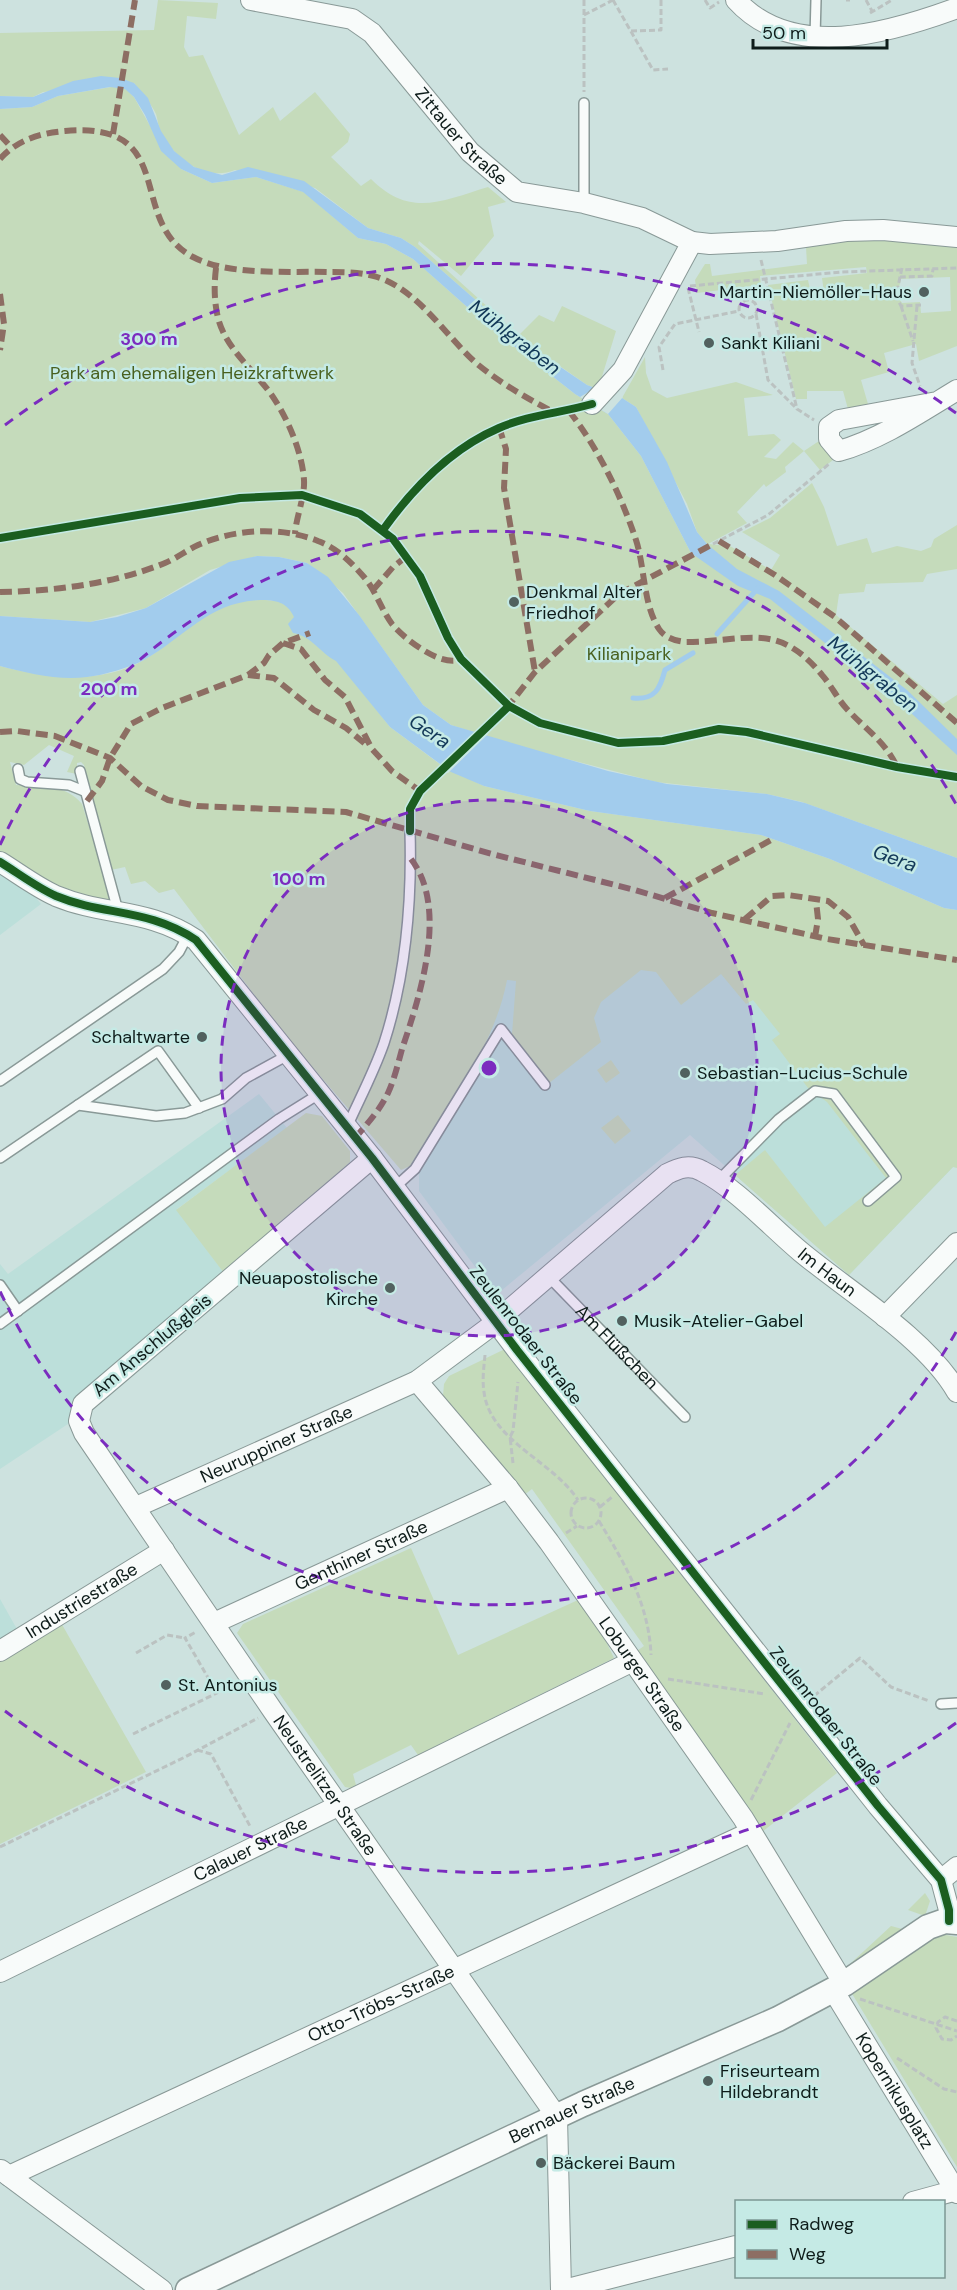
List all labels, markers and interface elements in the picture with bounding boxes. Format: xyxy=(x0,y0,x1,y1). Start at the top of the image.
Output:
scale bar xyxy=(753,12,886,50)
text: 50 m xyxy=(762,21,806,45)
street label: Zittauer Straße xyxy=(410,82,513,191)
place label: Martin-Niemöller-Haus xyxy=(719,280,912,304)
marker: Martin-Niemöller-Haus xyxy=(917,285,931,299)
water label: Mühlgraben xyxy=(464,293,566,381)
text: 300 m xyxy=(120,327,178,351)
place label: Sankt Kiliani xyxy=(721,331,820,355)
marker: Sankt Kiliani xyxy=(702,336,716,350)
park label: Park am ehemaligen Heizkraftwerk xyxy=(50,361,334,385)
place label: Denkmal Alter Friedhof xyxy=(526,580,643,625)
marker: Denkmal Alter Friedhof xyxy=(507,595,521,609)
water label: Mühlgraben xyxy=(822,630,924,718)
park label: Kilianipark xyxy=(587,642,671,666)
text: 200 m xyxy=(81,677,137,701)
water label: Gera xyxy=(404,708,456,754)
water label: Gera xyxy=(869,838,921,878)
text: 100 m xyxy=(272,867,326,891)
place label: Schaltwarte xyxy=(91,1025,190,1049)
marker: Schaltwarte xyxy=(195,1030,209,1044)
centre of rings xyxy=(479,1058,499,1078)
place label: Sebastian-Lucius-Schule xyxy=(697,1061,908,1085)
marker: Sebastian-Lucius-Schule xyxy=(678,1066,692,1080)
street label: Im Haun xyxy=(793,1242,861,1302)
street label: Zeulenrodaer Straße xyxy=(464,1260,588,1410)
place label: Neuapostolische Kirche xyxy=(239,1266,378,1311)
marker: Neuapostolische Kirche xyxy=(383,1281,397,1295)
street label: Am Anschlußgleis xyxy=(87,1288,217,1402)
street label: Am Flüßchen xyxy=(570,1299,664,1395)
place label: Musik-Atelier-Gabel xyxy=(634,1309,803,1333)
marker: Musik-Atelier-Gabel xyxy=(615,1314,629,1328)
street label: Neuruppiner Straße xyxy=(196,1399,357,1489)
street label: Genthiner Straße xyxy=(291,1514,432,1596)
street label: Industriestraße xyxy=(21,1557,142,1644)
street label: Loburger Straße xyxy=(593,1612,691,1736)
street label: Zeulenrodaer Straße xyxy=(764,1641,888,1791)
place label: St. Antonius xyxy=(178,1673,278,1697)
marker: St. Antonius xyxy=(159,1678,173,1692)
street label: Neustrelitzer Straße xyxy=(268,1710,383,1861)
street label: Calauer Straße xyxy=(189,1811,312,1887)
street label: Otto-Tröbs-Straße xyxy=(304,1959,458,2048)
street label: Kopernikusplatz xyxy=(850,2028,939,2153)
place label: Friseurteam Hildebrandt xyxy=(720,2059,820,2104)
street label: Bernauer Straße xyxy=(505,2071,638,2149)
marker: Friseurteam Hildebrandt xyxy=(701,2074,715,2088)
place label: Bäckerei Baum xyxy=(553,2151,675,2175)
marker: Bäckerei Baum xyxy=(534,2156,548,2170)
legend xyxy=(735,2200,945,2278)
text: Radweg xyxy=(789,2212,854,2236)
text: Weg xyxy=(789,2242,826,2266)

